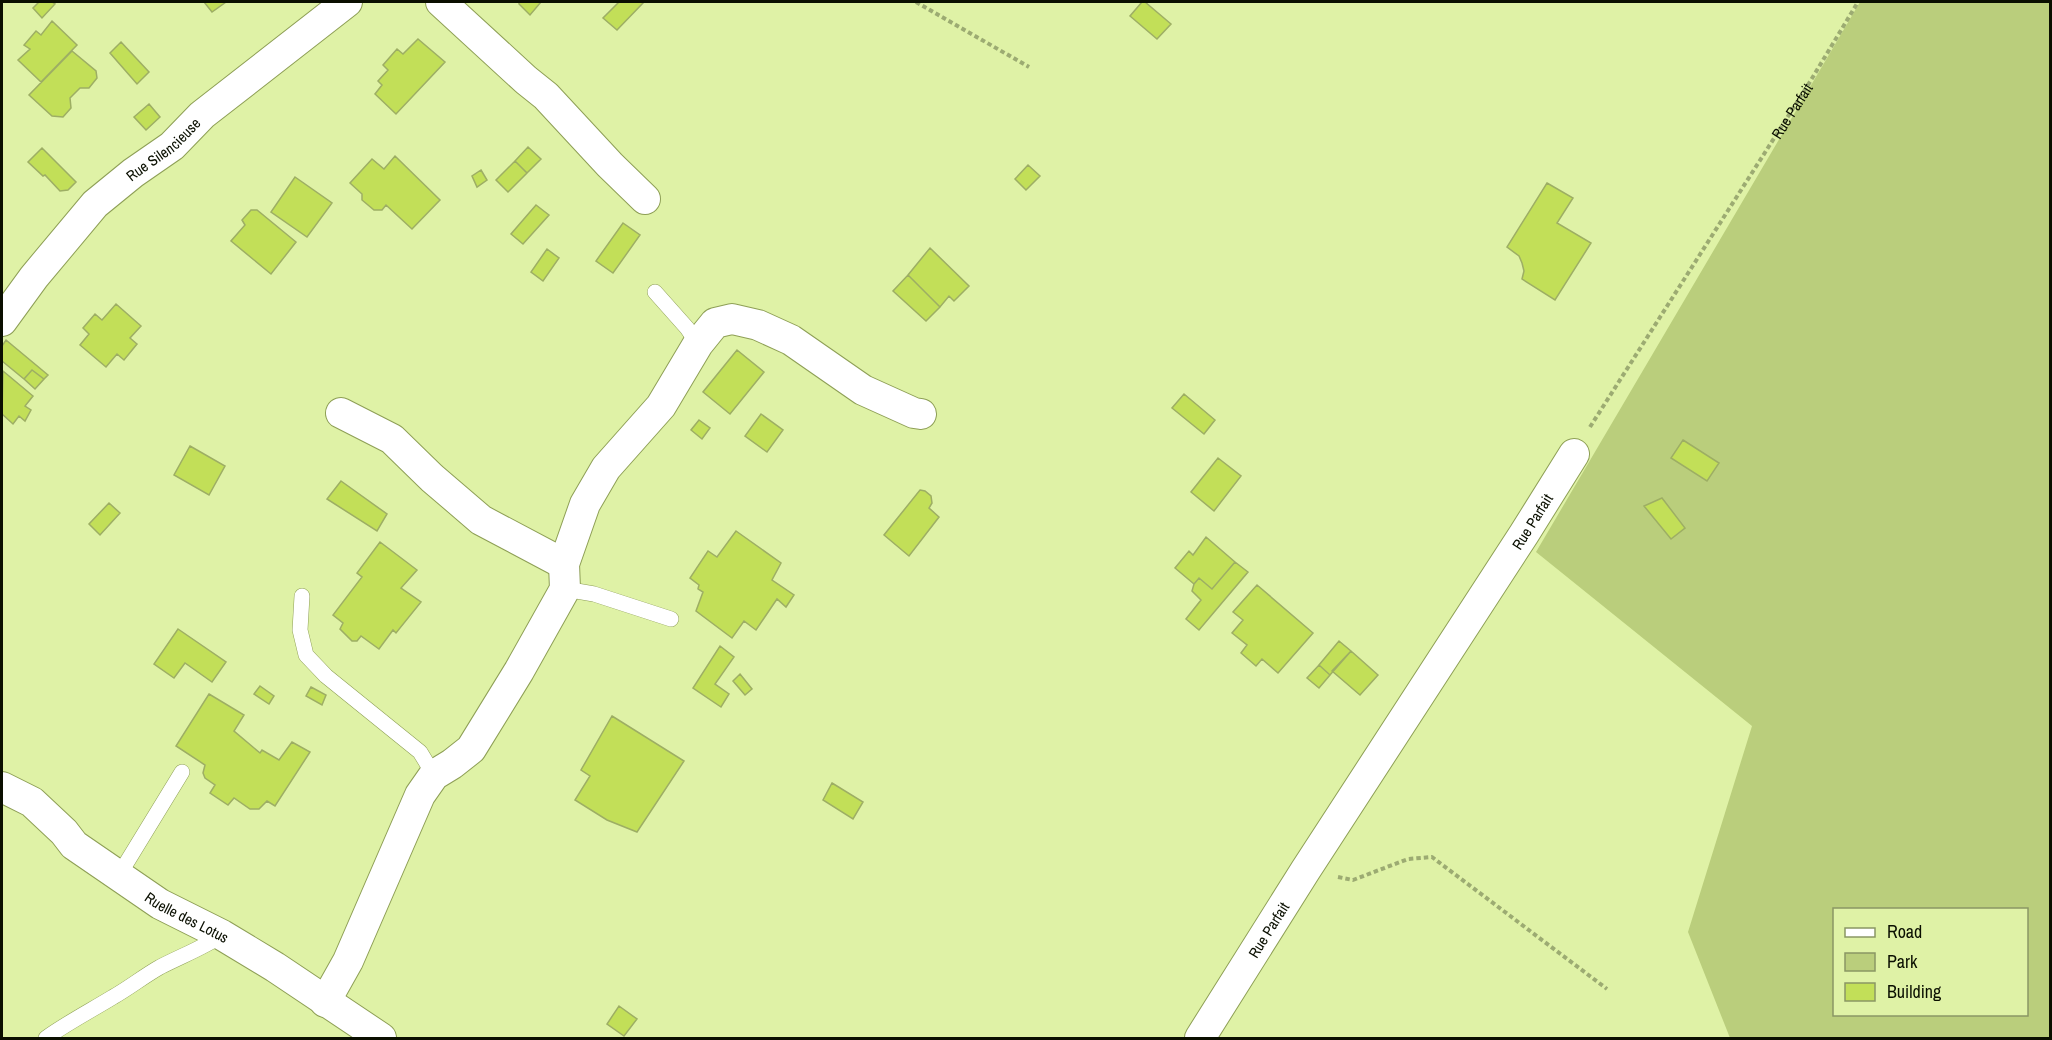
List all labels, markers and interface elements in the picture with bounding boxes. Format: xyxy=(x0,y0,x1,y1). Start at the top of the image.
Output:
street label: Rue Parfait xyxy=(1766,78,1817,143)
street label: Rue Silencieuse xyxy=(121,113,205,185)
street label: Rue Parfait xyxy=(1506,489,1558,553)
street label: Ruelle des Lotus xyxy=(141,886,233,947)
street label: Rue Parfait xyxy=(1243,897,1294,962)
legend xyxy=(1833,908,2028,1016)
text: Road xyxy=(1887,919,1922,944)
text: Park xyxy=(1887,949,1918,974)
text: Building xyxy=(1887,979,1942,1004)

